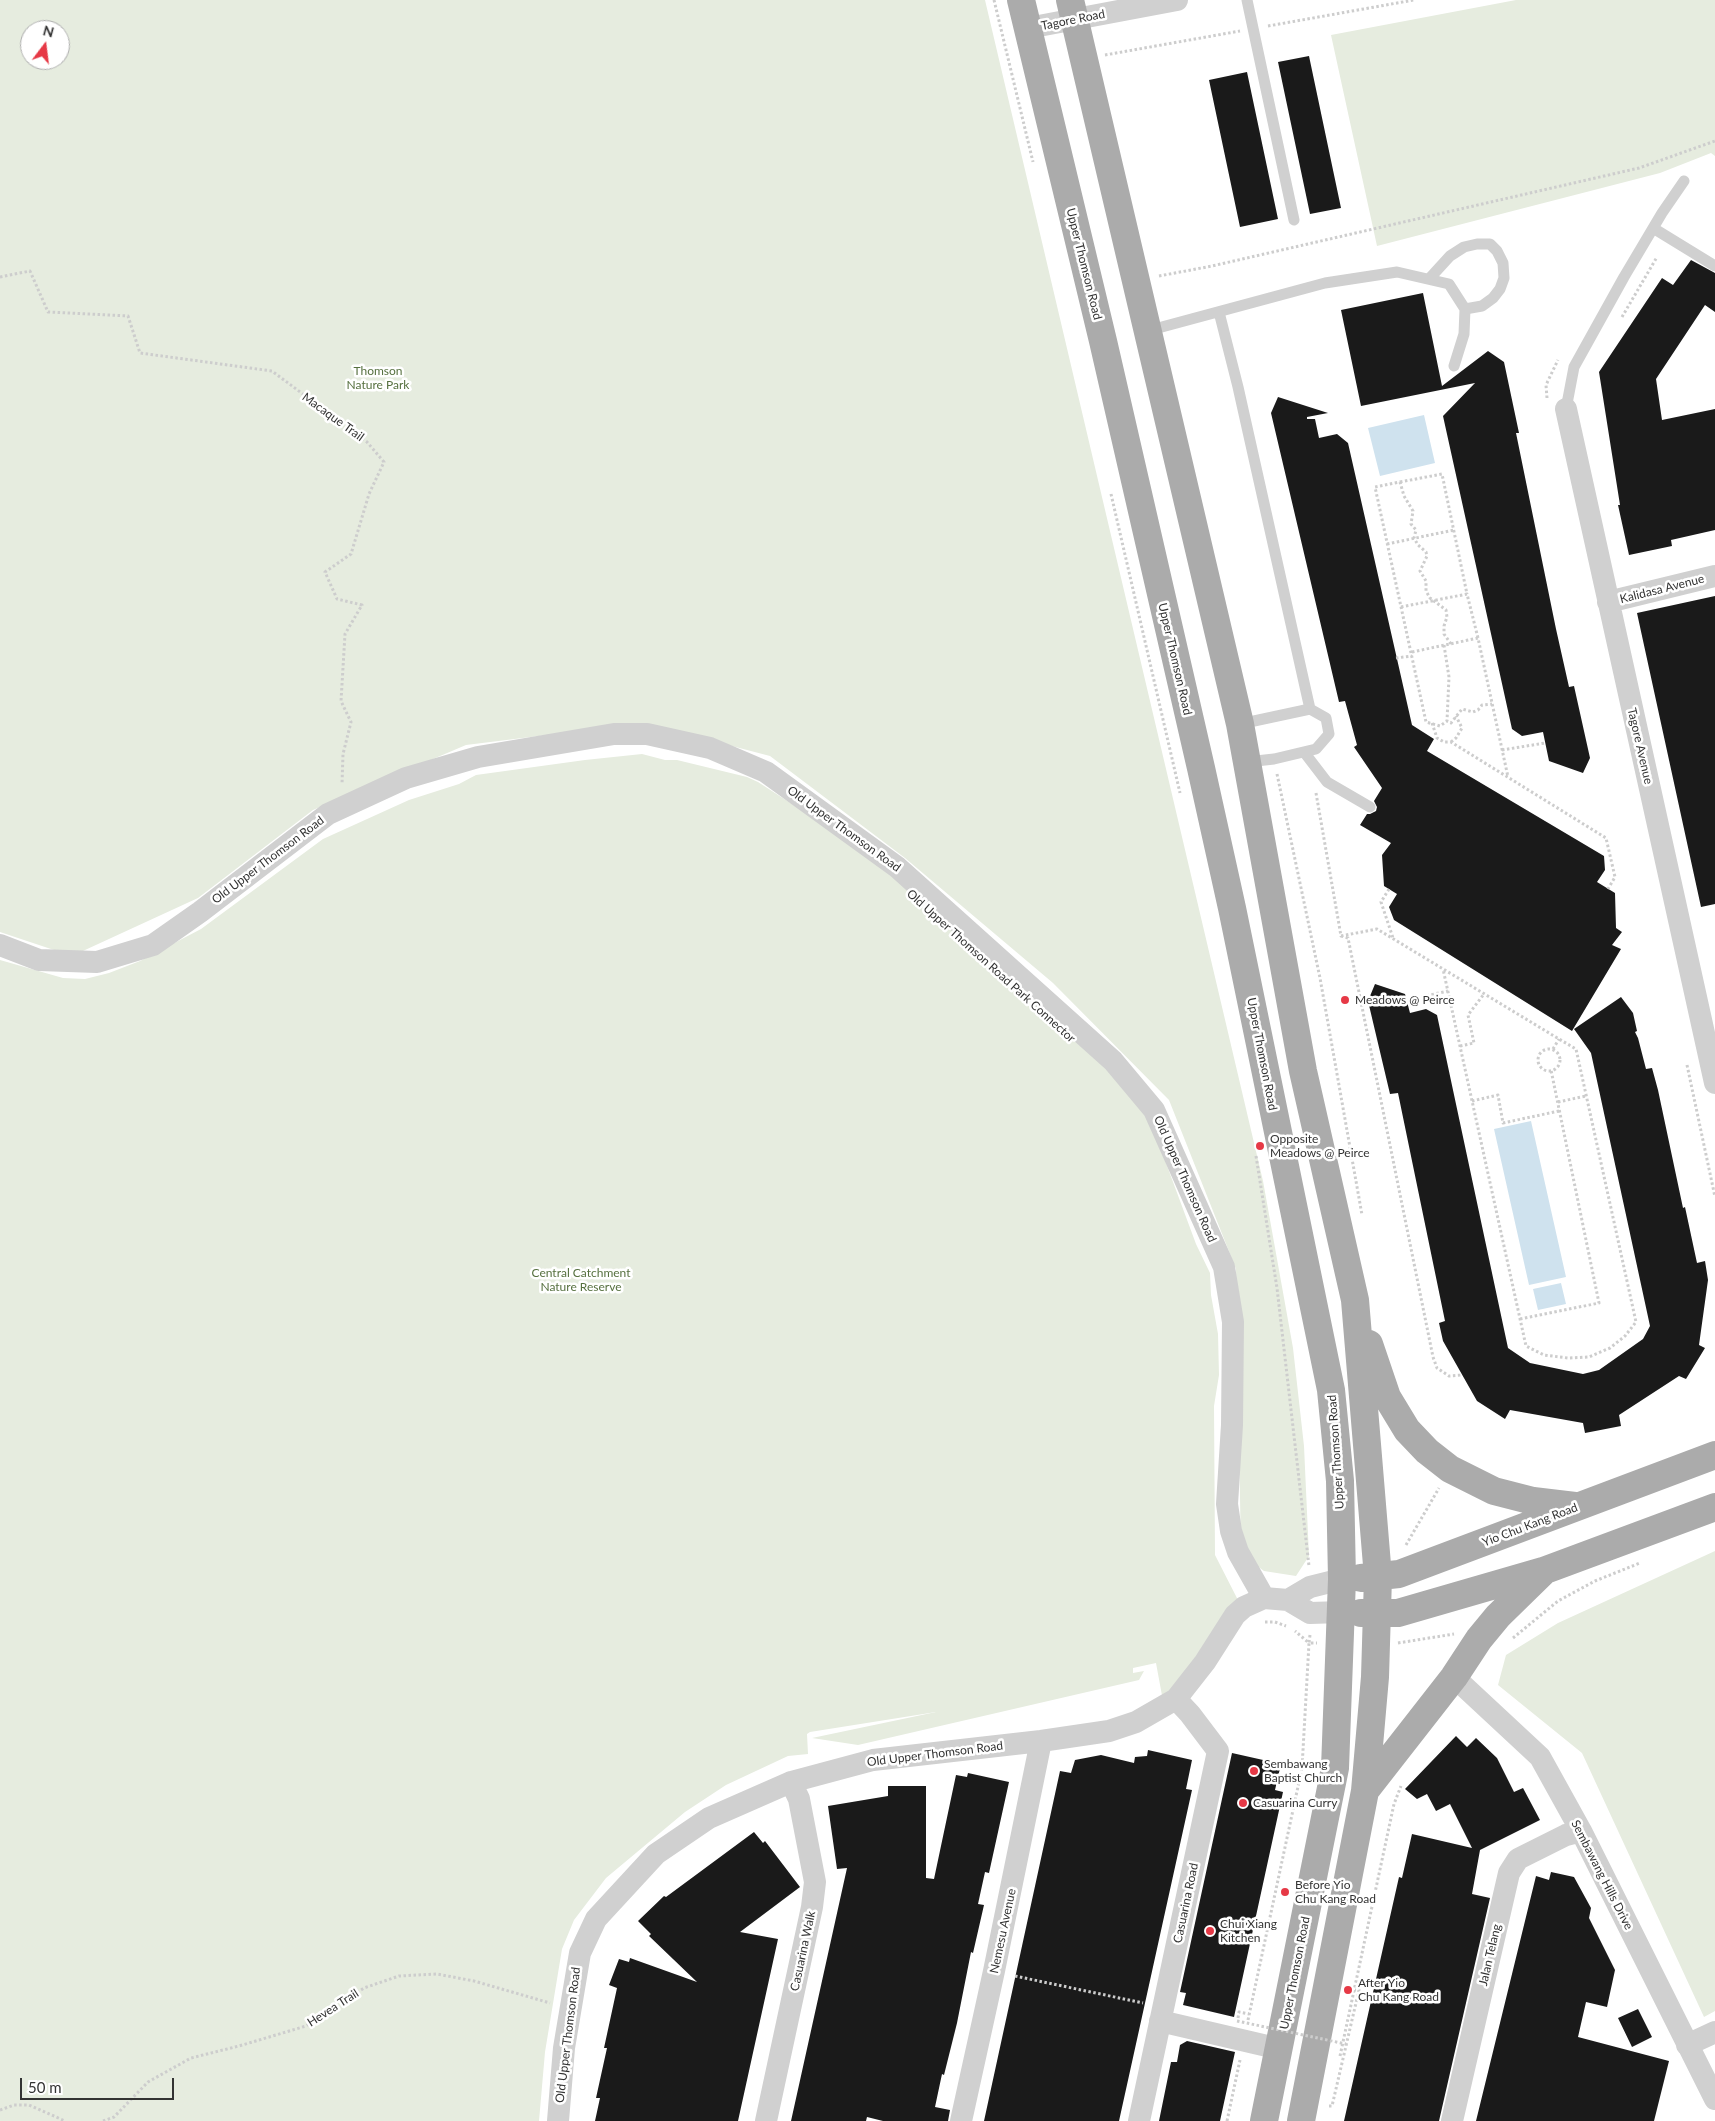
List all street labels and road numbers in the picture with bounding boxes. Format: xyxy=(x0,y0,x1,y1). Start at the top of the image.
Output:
street label: Tagore Road xyxy=(1040,7,1106,33)
street label: Upper Thomson Road xyxy=(1063,207,1105,321)
street label: Macaque Trail xyxy=(299,390,367,444)
street label: Kalidasa Avenue xyxy=(1618,572,1706,606)
street label: Upper Thomson Road xyxy=(1155,602,1195,716)
street label: Tagore Avenue xyxy=(1624,706,1656,786)
street label: Old Upper Thomson Road xyxy=(784,783,904,875)
street label: Old Upper Thomson Road xyxy=(209,813,327,907)
street label: Old Upper Thomson Road Park Connector xyxy=(904,886,1078,1046)
street label: Upper Thomson Road xyxy=(1244,996,1280,1112)
street label: Old Upper Thomson Road xyxy=(1151,1114,1219,1244)
street label: Upper Thomson Road xyxy=(1325,1394,1347,1510)
street label: Yio Chu Kang Road xyxy=(1480,1500,1580,1550)
street label: Old Upper Thomson Road xyxy=(866,1739,1004,1769)
street label: Sembawang Hills Drive xyxy=(1568,1818,1636,1932)
street label: Casuarina Road xyxy=(1170,1862,1202,1944)
street label: Nemesu Avenue xyxy=(987,1887,1019,1975)
street label: Casuarina Walk xyxy=(787,1910,819,1992)
street label: Upper Thomson Road xyxy=(1277,1915,1313,2031)
street label: Jalan Telang xyxy=(1476,1923,1504,1987)
street label: Old Upper Thomson Road xyxy=(553,1966,583,2104)
street label: Hevea Trail xyxy=(305,1986,361,2030)

